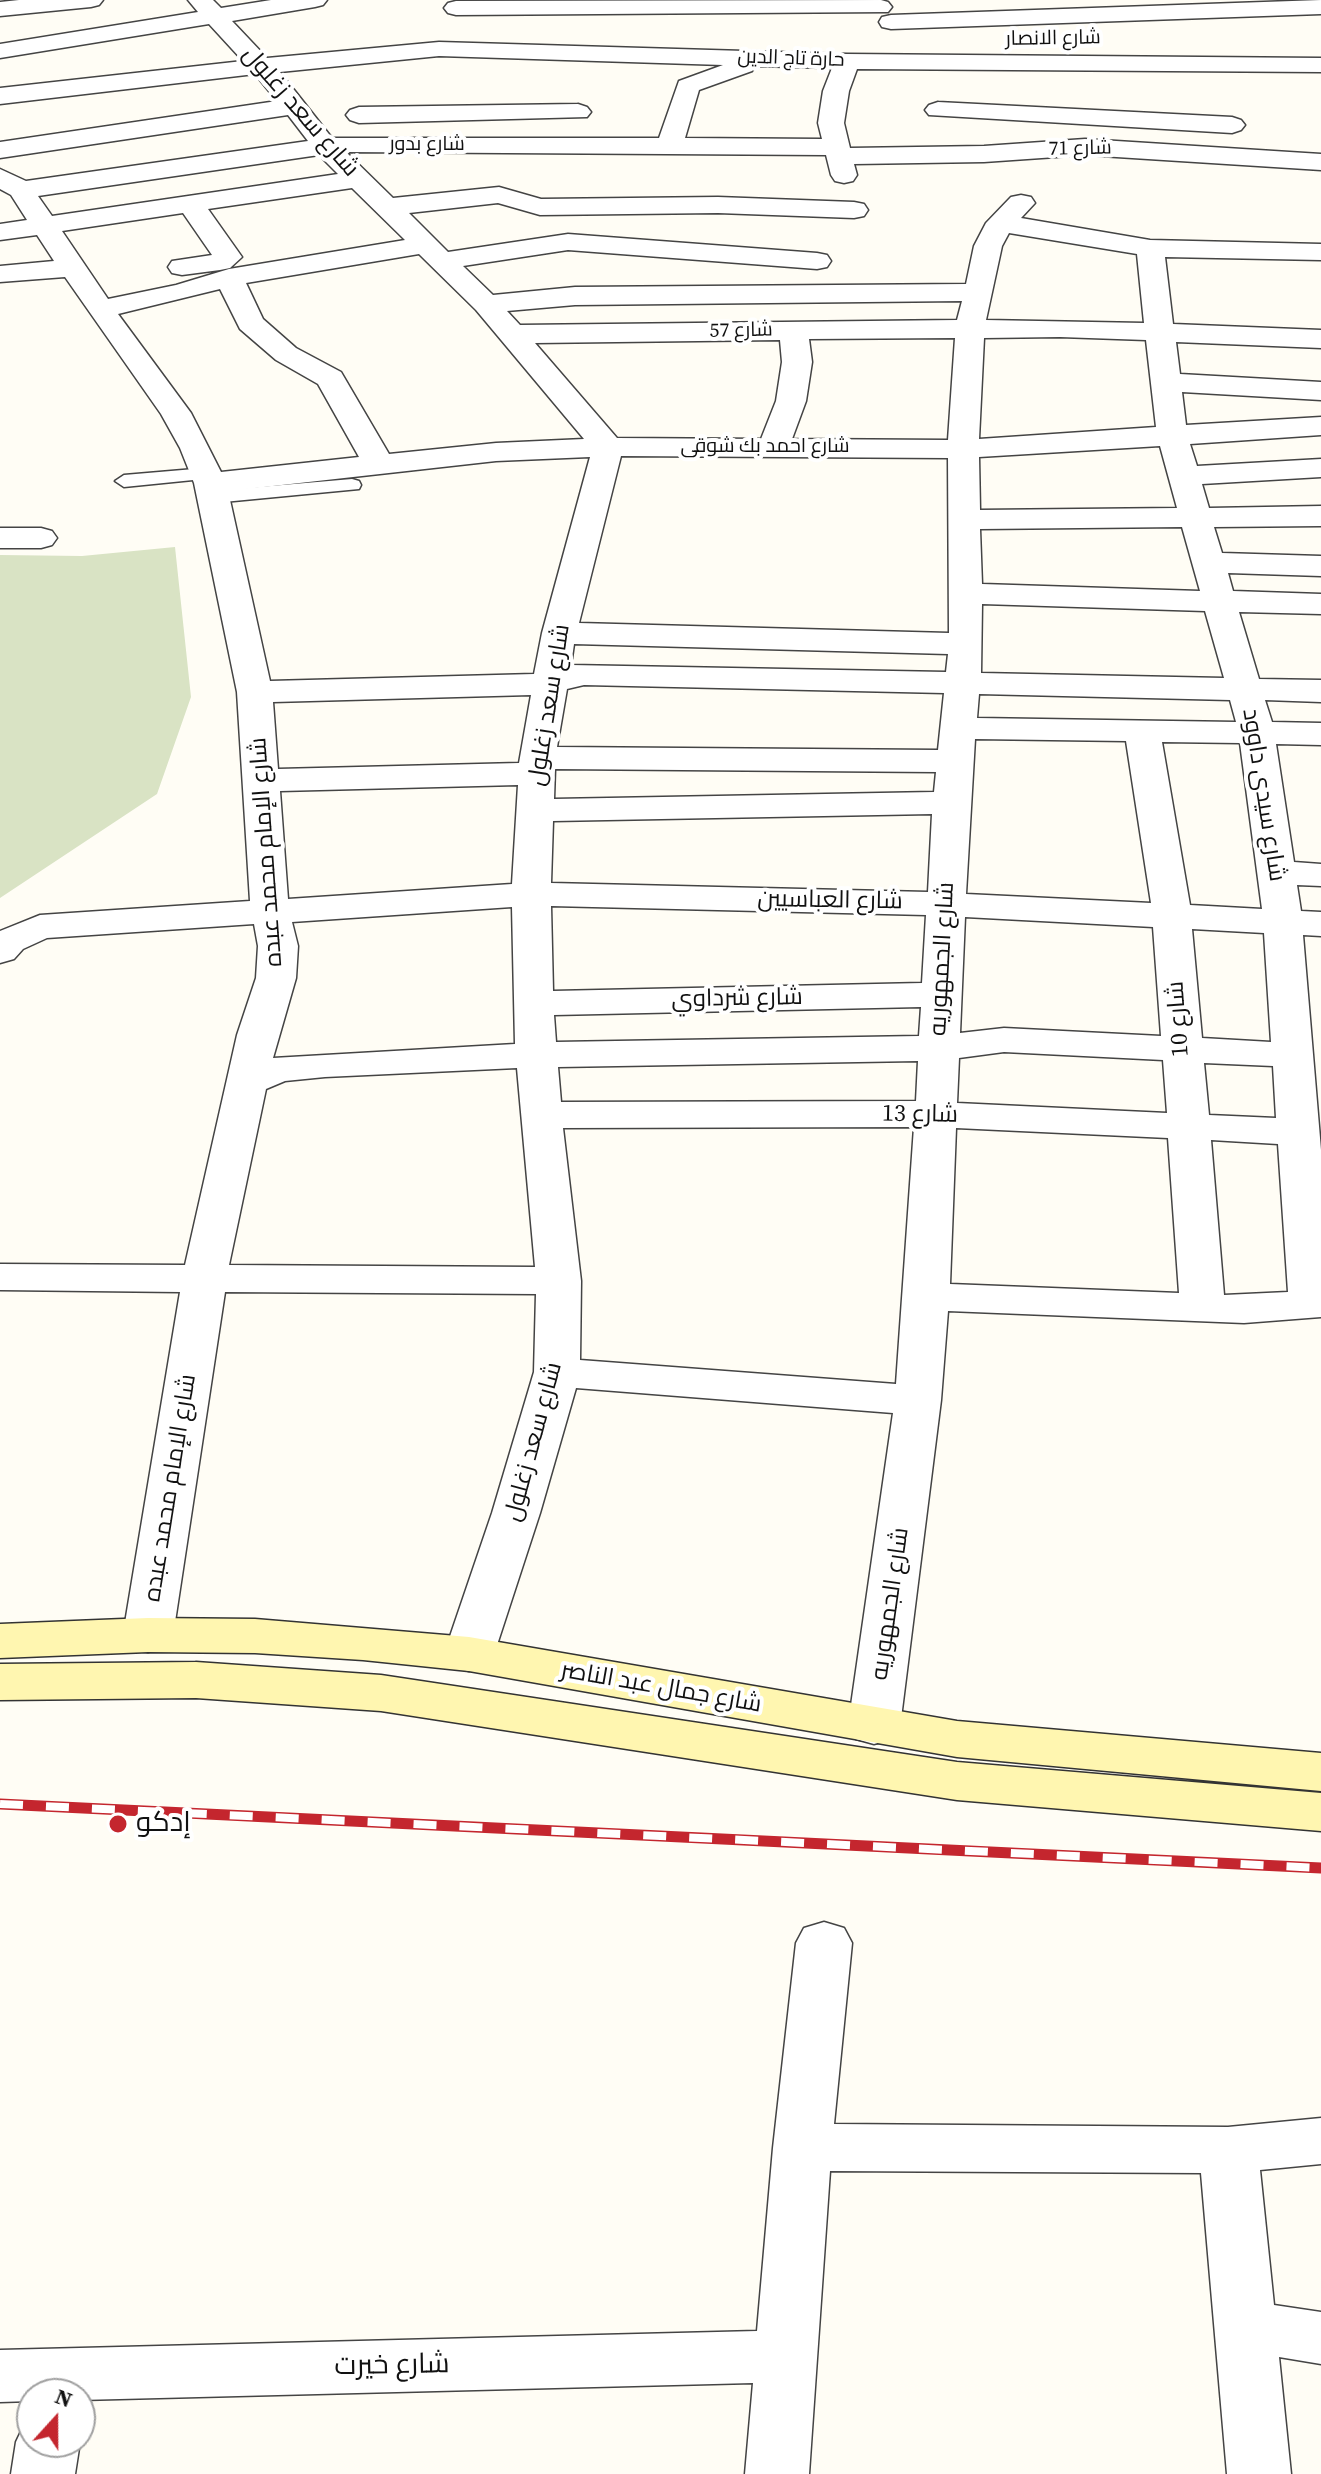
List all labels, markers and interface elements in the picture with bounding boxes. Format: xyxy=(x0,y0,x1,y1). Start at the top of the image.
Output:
street label: شارع الانصار xyxy=(1005,26,1101,52)
street label: شارع سعد زغلول xyxy=(236,41,364,183)
street label: حارة تاج الدين xyxy=(737,45,845,73)
street label: شارع بدور xyxy=(389,133,465,157)
street label: شارع 71 xyxy=(1048,136,1112,162)
street label: شارع 57 xyxy=(709,318,773,344)
street label: شارع احمد بك شوقى xyxy=(680,435,850,459)
street label: شارع سعد زغلول xyxy=(523,622,577,788)
street label: شارع سيدى داوود xyxy=(1235,706,1291,884)
street label: شارع الإمام محمد عبده xyxy=(245,736,289,968)
street label: شارع الجمهوريه xyxy=(925,881,961,1037)
street label: شارع العباسيين xyxy=(757,885,903,917)
street label: شارع 10 xyxy=(1162,980,1196,1058)
street label: شارع شرداوي xyxy=(671,983,803,1015)
street label: شارع 13 xyxy=(882,1100,958,1130)
street label: شارع سعد زغلول xyxy=(499,1359,569,1525)
street label: شارع الإمام محمد عبده xyxy=(139,1372,203,1604)
street label: شارع الجمهوريه xyxy=(866,1526,916,1682)
street label: شارع جمال عبد الناصر xyxy=(558,1656,764,1720)
place label: إدكو xyxy=(136,1807,191,1841)
marker: إدكو xyxy=(107,1813,129,1835)
street label: شارع خيرت xyxy=(334,2348,450,2384)
north arrow xyxy=(16,2378,96,2458)
text: N xyxy=(51,2381,77,2414)

